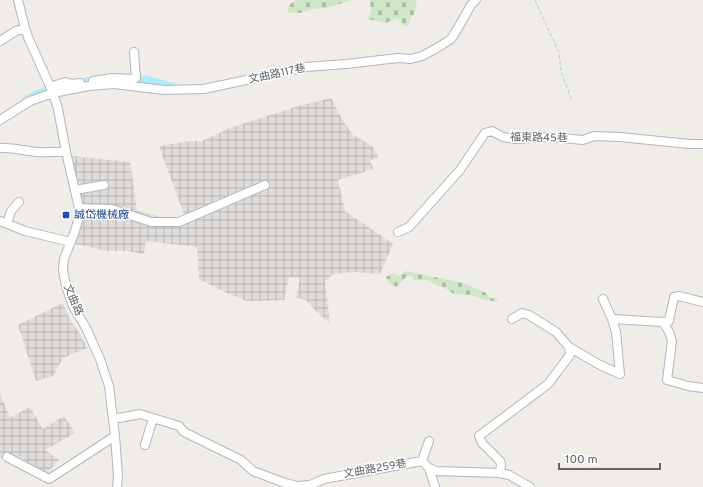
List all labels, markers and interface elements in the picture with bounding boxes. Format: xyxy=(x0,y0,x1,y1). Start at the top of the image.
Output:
street label: 文曲路117巷 xyxy=(247,61,307,87)
street label: 福東路45巷 xyxy=(510,130,568,146)
place label: 誠岱機械廠 xyxy=(74,208,129,222)
marker: 誠岱機械廠 xyxy=(61,210,71,220)
street label: 文曲路 xyxy=(60,282,86,318)
scale bar xyxy=(559,445,660,471)
text: 100 m xyxy=(565,452,598,468)
street label: 文曲路259巷 xyxy=(342,457,408,481)

